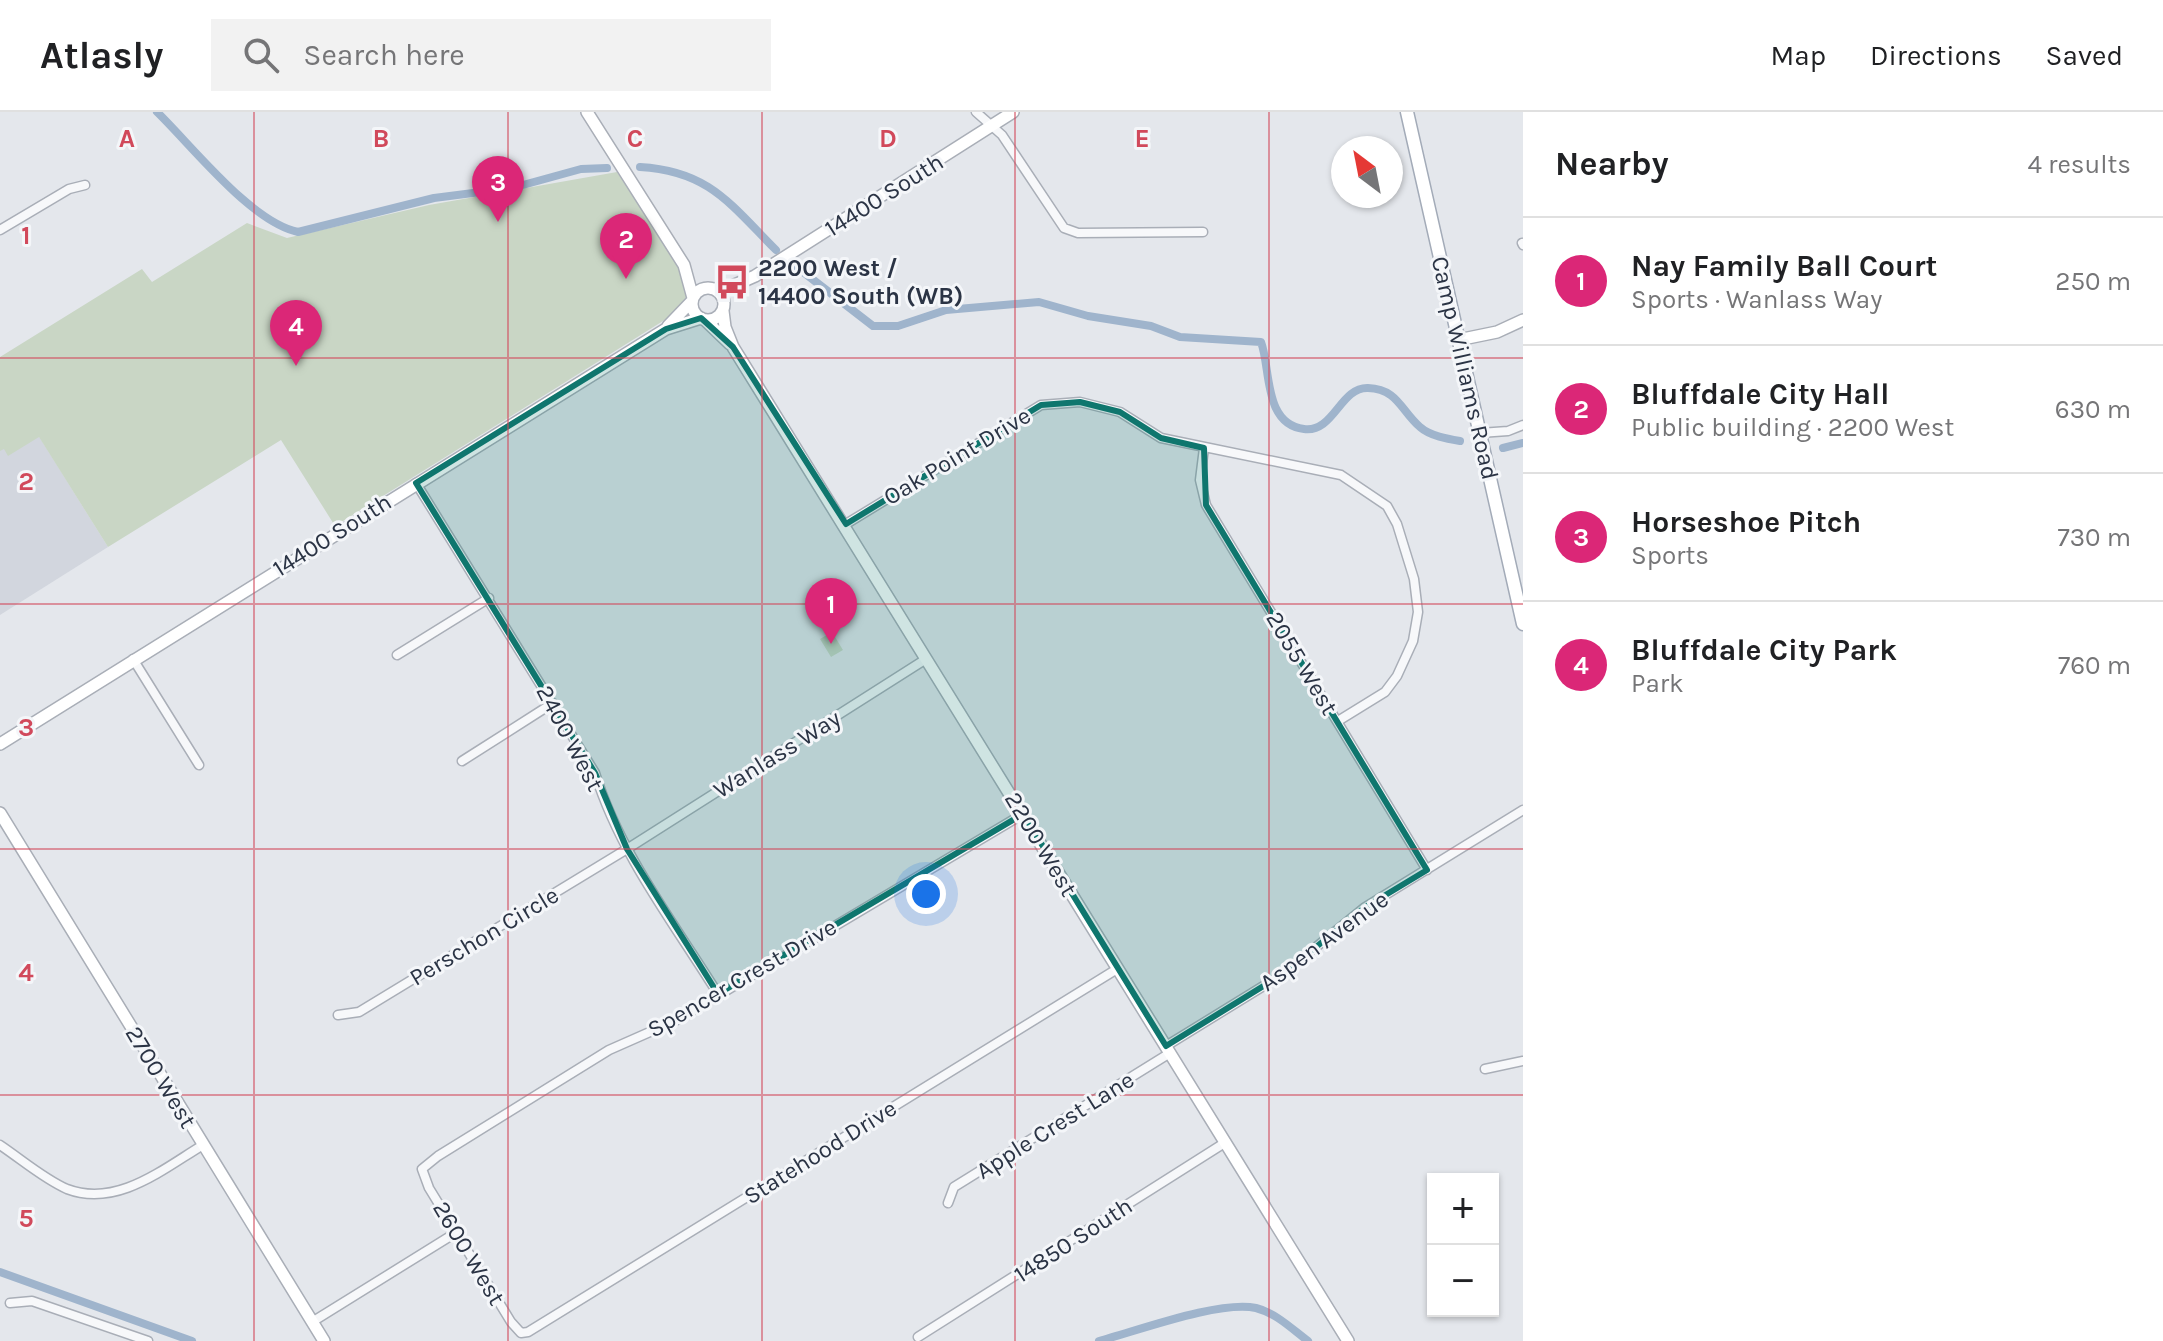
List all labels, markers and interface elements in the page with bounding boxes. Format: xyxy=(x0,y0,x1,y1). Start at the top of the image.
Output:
search box xyxy=(211,19,771,91)
text: Atlasly xyxy=(40,33,163,78)
icon: search xyxy=(239,33,283,77)
text: Search here xyxy=(303,37,465,73)
text: Map xyxy=(1771,39,1826,72)
text: Directions xyxy=(1870,39,2002,72)
text: Saved xyxy=(2046,39,2123,72)
text: A xyxy=(119,123,135,154)
text: B xyxy=(373,123,389,154)
text: C xyxy=(627,123,643,154)
text: D xyxy=(879,123,897,154)
text: E xyxy=(1134,123,1150,154)
north arrow xyxy=(1331,136,1403,208)
text: Nearby xyxy=(1555,144,1669,184)
street label: 14400 South xyxy=(820,147,948,243)
text: 4 results xyxy=(2027,149,2131,180)
pin: 3 xyxy=(472,156,524,222)
pin: 2 xyxy=(600,213,652,279)
text: 1 xyxy=(21,220,31,251)
text: Nay Family Ball Court xyxy=(1631,248,1937,284)
place label: 2200 West / 14400 South (WB) xyxy=(758,254,963,310)
street label: Camp Williams Road xyxy=(1426,254,1504,482)
bus stop icon: 2200 West / 14400 South (WB) xyxy=(713,263,751,301)
text: 1 xyxy=(1576,266,1586,297)
text: 250 m xyxy=(2055,266,2131,297)
text: Sports · Wanlass Way xyxy=(1631,284,1882,315)
pin: 4 xyxy=(270,300,322,366)
text: Bluffdale City Hall xyxy=(1631,376,1889,412)
text: 2 xyxy=(1573,394,1589,425)
text: 630 m xyxy=(2055,394,2131,425)
street label: Oak Point Drive xyxy=(878,401,1036,511)
text: Public building · 2200 West xyxy=(1631,412,1954,443)
text: 2 xyxy=(18,466,34,497)
street label: 14400 South xyxy=(268,487,396,583)
text: Horseshoe Pitch xyxy=(1631,504,1861,540)
text: 3 xyxy=(1573,522,1589,553)
text: 730 m xyxy=(2058,522,2131,553)
text: Sports xyxy=(1631,540,1709,571)
pin: 1 xyxy=(805,578,857,644)
street label: 2055 West xyxy=(1260,606,1344,720)
text: Bluffdale City Park xyxy=(1631,632,1897,668)
text: 4 xyxy=(1573,650,1589,681)
text: 760 m xyxy=(2058,650,2131,681)
text: Park xyxy=(1631,668,1684,699)
street label: 2400 West xyxy=(530,680,610,796)
street label: Wanlass Way xyxy=(708,704,846,804)
text: 3 xyxy=(18,712,34,743)
street label: 2200 West xyxy=(999,787,1083,901)
your location xyxy=(906,874,946,914)
street label: Perschon Circle xyxy=(404,880,564,992)
street label: Aspen Avenue xyxy=(1254,885,1394,997)
street label: Spencer Crest Drive xyxy=(643,912,841,1044)
text: 4 xyxy=(18,957,34,988)
street label: 2700 West xyxy=(120,1021,202,1133)
street label: Apple Crest Lane xyxy=(971,1065,1139,1185)
street label: Statehood Drive xyxy=(738,1094,902,1210)
map controls xyxy=(1427,1173,1499,1317)
button: + xyxy=(1427,1173,1499,1245)
street label: 14850 South xyxy=(1009,1191,1137,1289)
street label: 2600 West xyxy=(427,1196,511,1310)
text: 5 xyxy=(18,1203,34,1234)
button: − xyxy=(1427,1245,1499,1317)

